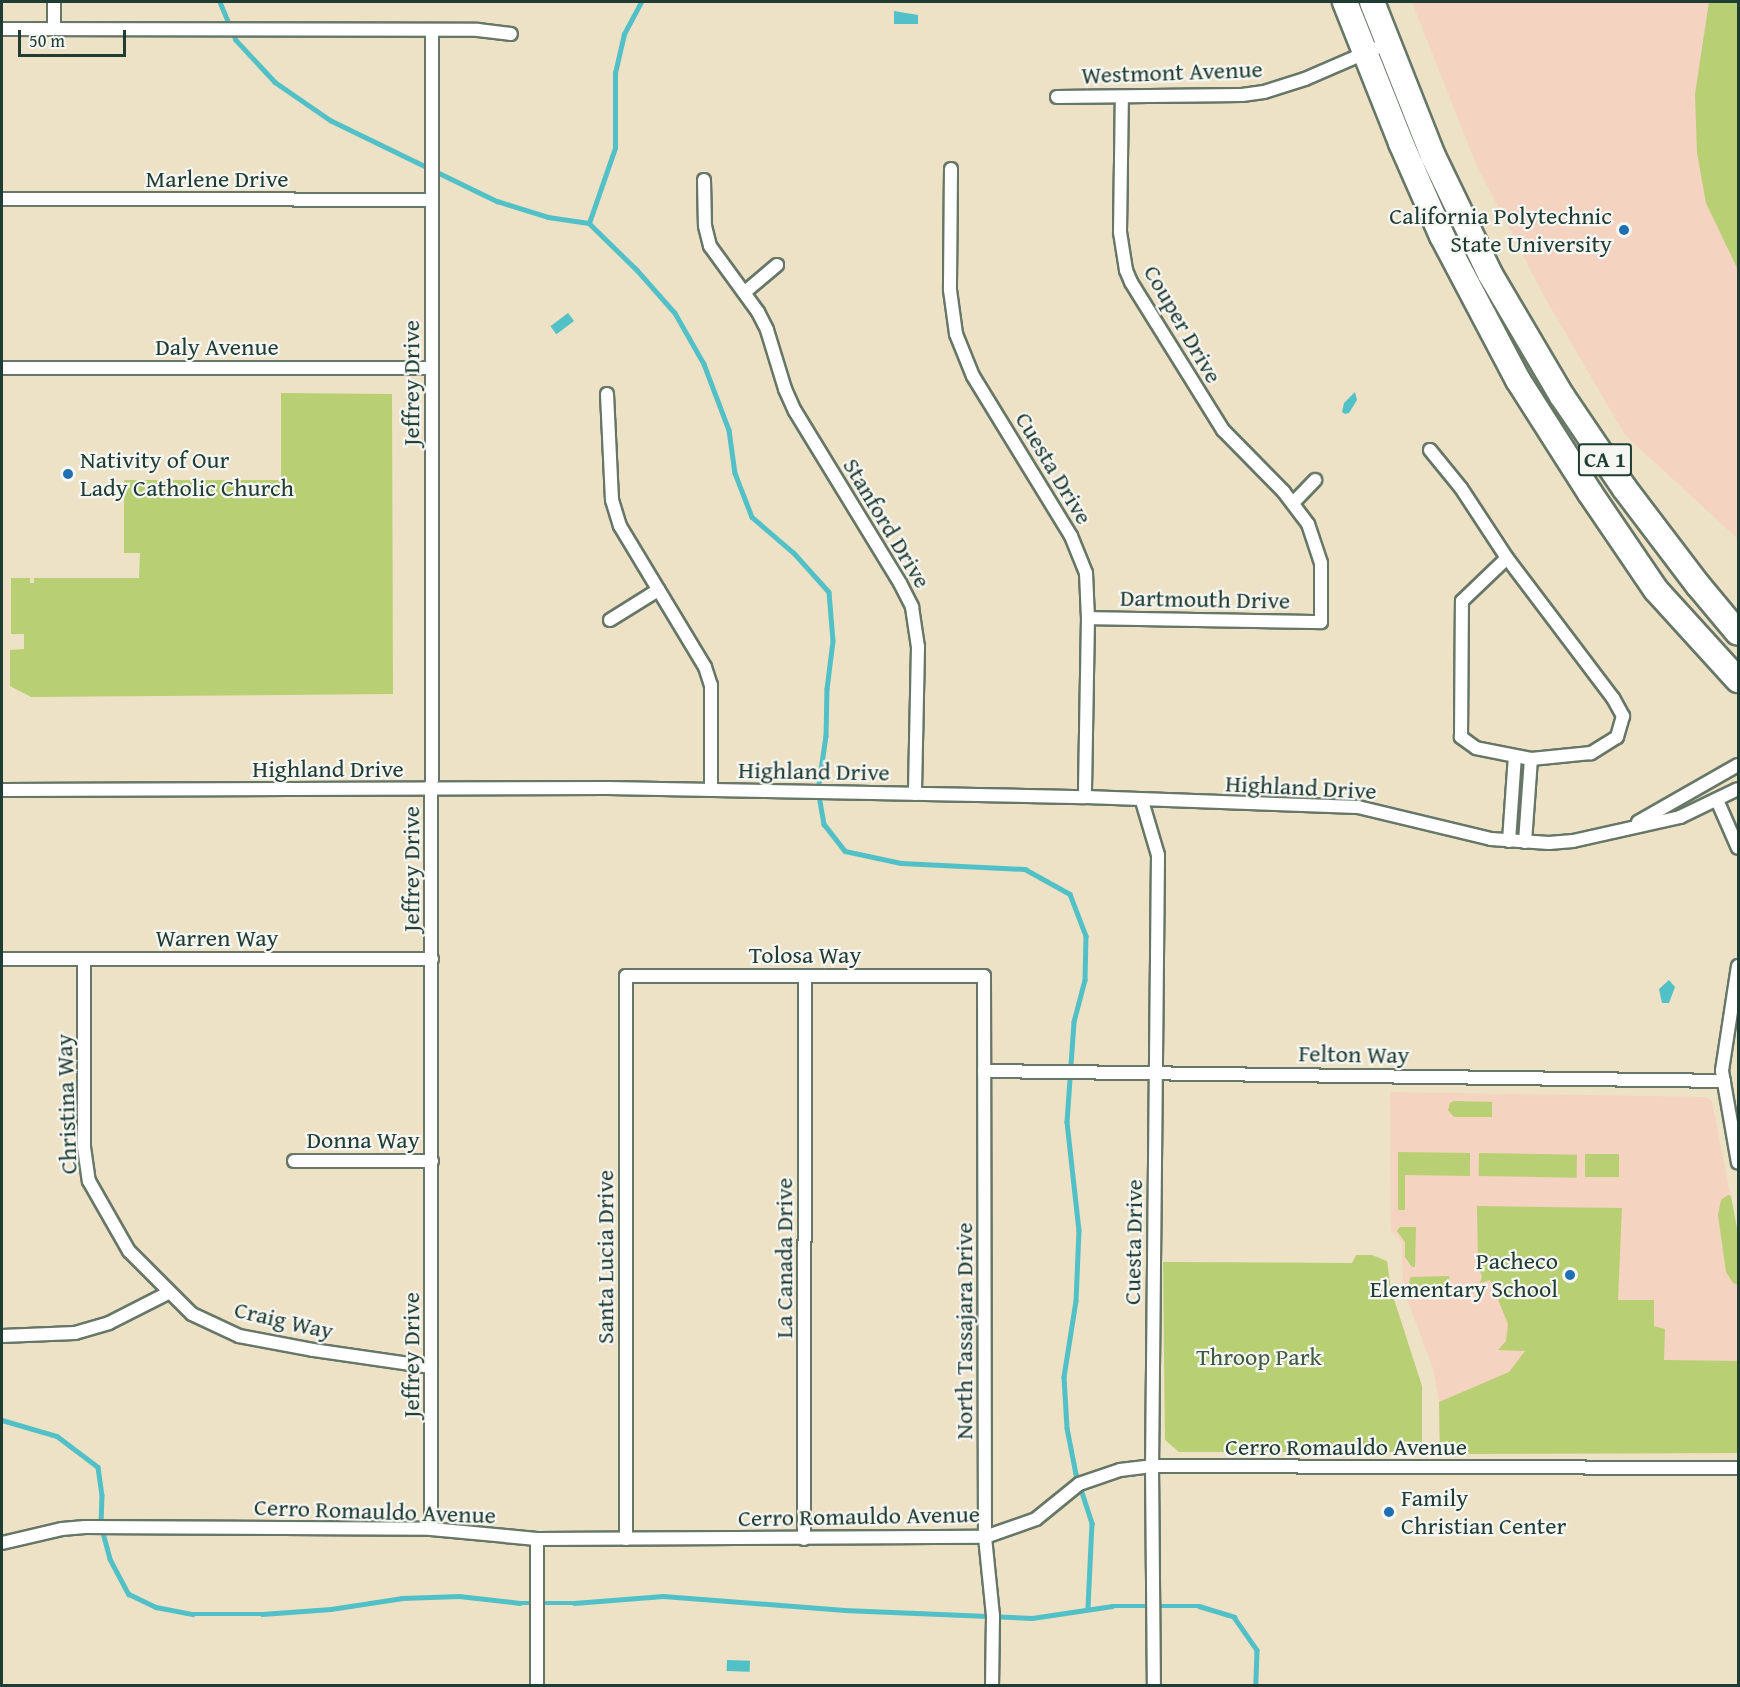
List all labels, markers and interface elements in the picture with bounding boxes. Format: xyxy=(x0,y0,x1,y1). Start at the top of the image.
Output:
scale bar xyxy=(21,18,129,56)
text: 50 m xyxy=(29,27,65,54)
street label: Westmont Avenue xyxy=(1081,54,1263,90)
street label: Marlene Drive xyxy=(146,165,288,193)
place label: California Polytechnic State University xyxy=(1389,202,1612,258)
marker: California Polytechnic State University xyxy=(1617,223,1631,237)
street label: Couper Drive xyxy=(1138,260,1228,388)
street label: Jeffrey Drive xyxy=(397,320,425,446)
street label: Daly Avenue xyxy=(155,333,279,361)
street label: Cuesta Drive xyxy=(1009,407,1099,529)
road number: CA 1 xyxy=(1576,441,1634,479)
place label: Nativity of Our Lady Catholic Church xyxy=(80,446,294,502)
street label: Stanford Drive xyxy=(837,453,937,593)
marker: Nativity of Our Lady Catholic Church xyxy=(61,467,75,481)
street label: Dartmouth Drive xyxy=(1120,583,1290,615)
street label: Highland Drive xyxy=(252,755,404,783)
street label: Highland Drive xyxy=(738,755,890,787)
street label: Highland Drive xyxy=(1225,769,1377,805)
street label: Jeffrey Drive xyxy=(397,806,425,932)
street label: Warren Way xyxy=(155,924,279,952)
street label: Tolosa Way xyxy=(749,941,861,969)
street label: Christina Way xyxy=(49,1033,83,1175)
street label: Felton Way xyxy=(1298,1039,1410,1069)
street label: Donna Way xyxy=(306,1126,420,1154)
street label: Santa Lucia Drive xyxy=(591,1170,619,1344)
street label: La Canada Drive xyxy=(770,1178,798,1338)
street label: Cuesta Drive xyxy=(1118,1179,1148,1305)
street label: North Tassajara Drive xyxy=(950,1222,978,1440)
place label: Pacheco Elementary School xyxy=(1370,1247,1558,1303)
marker: Pacheco Elementary School xyxy=(1563,1268,1577,1282)
street label: Jeffrey Drive xyxy=(397,1292,425,1418)
street label: Craig Way xyxy=(232,1295,336,1345)
park label: Throop Park xyxy=(1196,1343,1322,1371)
street label: Cerro Romauldo Avenue xyxy=(1225,1433,1467,1461)
place label: Family Christian Center xyxy=(1401,1484,1566,1540)
street label: Cerro Romauldo Avenue xyxy=(254,1492,496,1530)
street label: Cerro Romauldo Avenue xyxy=(738,1499,980,1533)
marker: Family Christian Center xyxy=(1382,1505,1396,1519)

